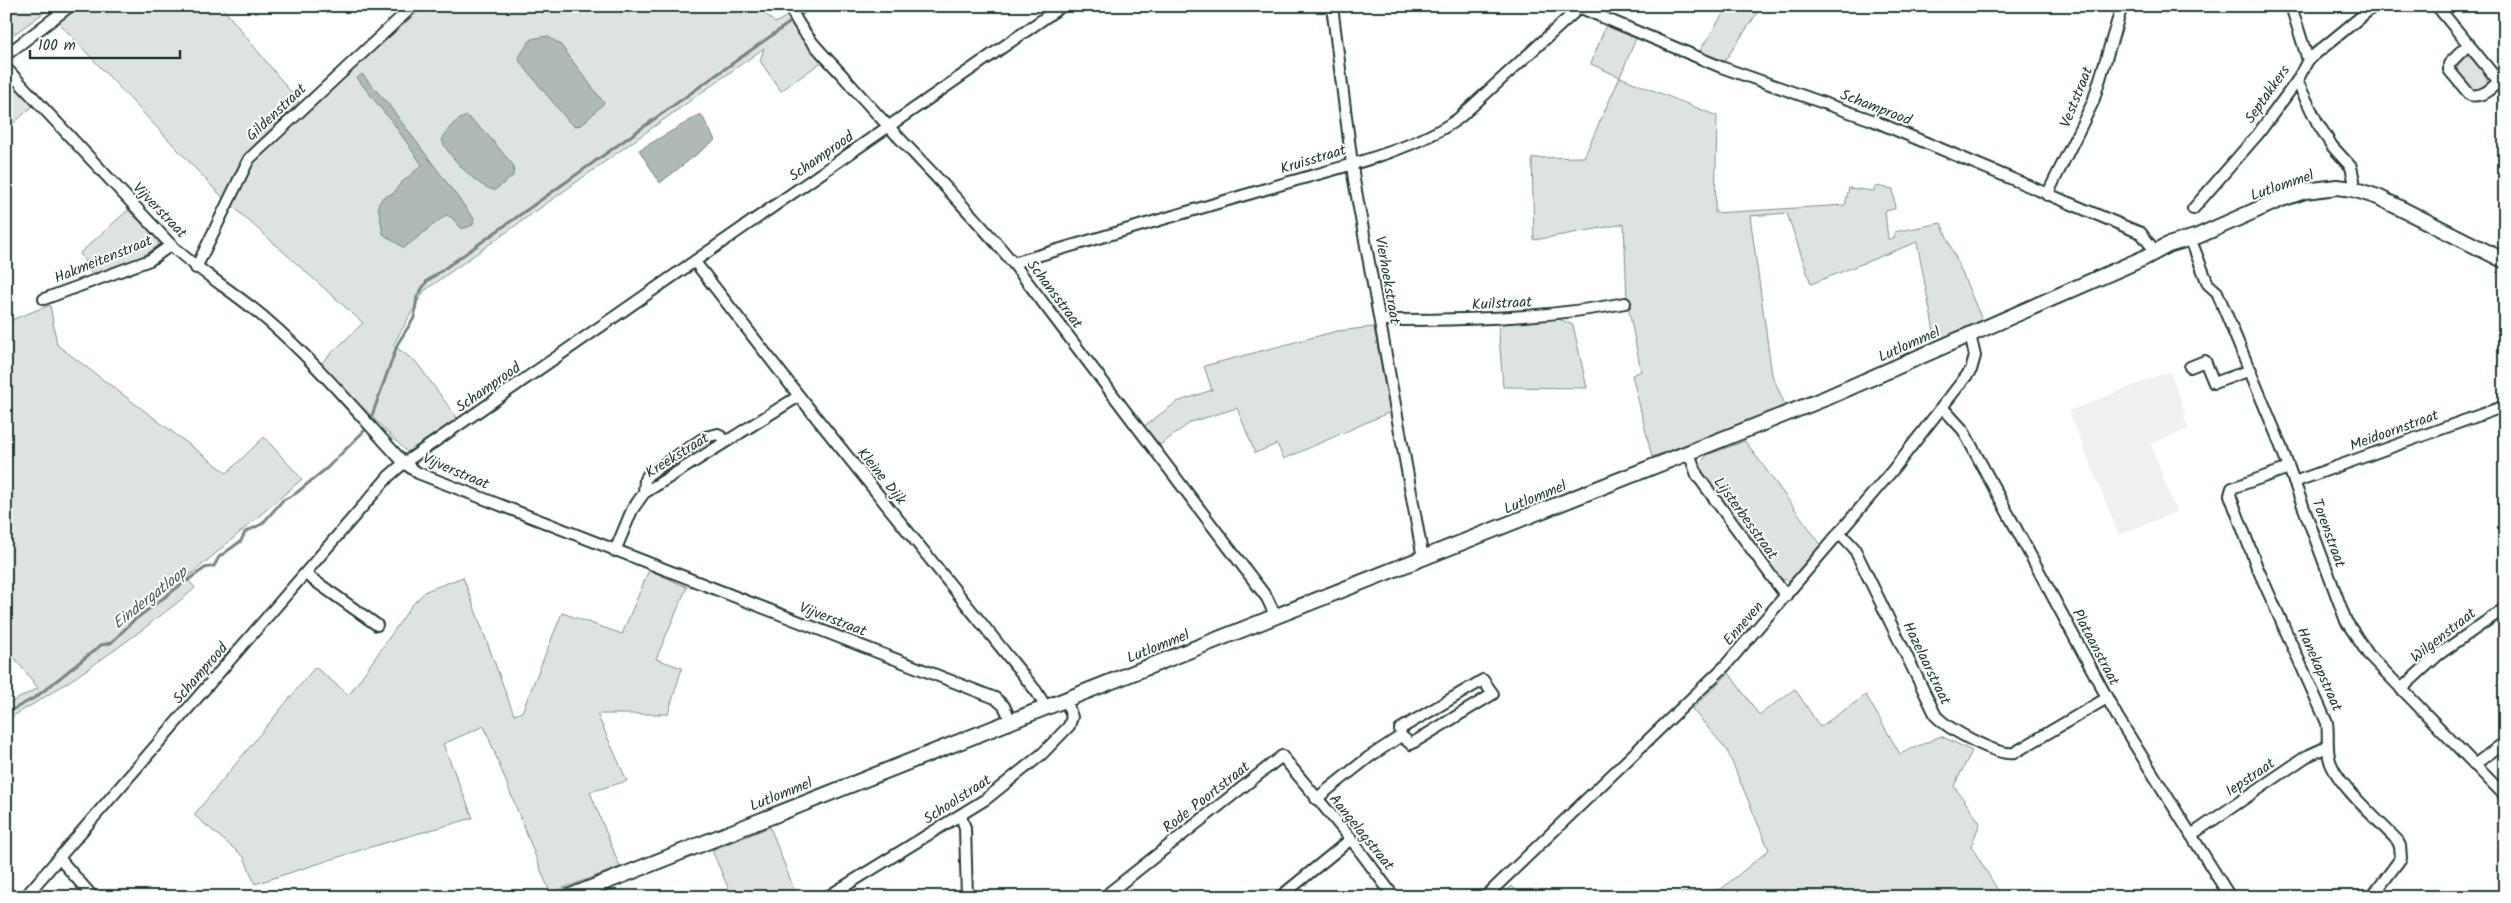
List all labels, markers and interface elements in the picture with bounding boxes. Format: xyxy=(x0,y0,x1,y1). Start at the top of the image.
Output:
scale bar xyxy=(30,28,180,60)
text: 100 m xyxy=(38,34,76,58)
street label: Septakkers xyxy=(2239,60,2297,129)
street label: Veststraat xyxy=(2054,63,2100,132)
street label: Gildenstraat xyxy=(241,78,313,147)
street label: Schamprood xyxy=(1836,83,1915,133)
street label: Schamprood xyxy=(784,125,860,188)
street label: Kruisstraat xyxy=(1277,138,1350,181)
street label: Lutlommel xyxy=(2247,164,2318,208)
street label: Vijverstraat xyxy=(126,177,193,245)
street label: Hakmeitenstraat xyxy=(51,229,156,291)
street label: Vierhoekstraat xyxy=(1367,234,1407,326)
street label: Schansstraat xyxy=(1020,255,1088,334)
street label: Kuilstraat xyxy=(1471,290,1533,318)
street label: Lutlommel xyxy=(1874,320,1945,369)
street label: Schamprood xyxy=(451,356,527,419)
street label: Meidoornstraat xyxy=(2346,404,2442,458)
street label: Kreekstraat xyxy=(641,427,714,485)
street label: Kleine Dijk xyxy=(851,443,912,511)
street label: Vijverstraat xyxy=(418,447,493,497)
street label: Lijsterbesstraat xyxy=(1707,472,1784,565)
street label: Lutlommel xyxy=(1500,474,1571,521)
street label: Torenstraat xyxy=(2305,496,2352,571)
water label: Eindergatloop xyxy=(107,559,195,636)
street label: Vijverstraat xyxy=(795,596,870,644)
street label: Enneven xyxy=(1717,596,1770,651)
street label: Wilgenstraat xyxy=(2406,602,2482,669)
street label: Plataanstraat xyxy=(2065,605,2125,690)
street label: Hazelaarstraat xyxy=(1896,618,1957,709)
street label: Lutlommel xyxy=(1123,623,1194,670)
street label: Hanekapstraat xyxy=(2290,623,2348,716)
street label: Schamprood xyxy=(167,637,235,710)
street label: Iepstraat xyxy=(2221,752,2280,803)
street label: Rode Poortstraat xyxy=(1158,756,1256,840)
street label: Schoolstraat xyxy=(919,769,997,831)
street label: Lutlommel xyxy=(746,771,817,818)
street label: Aangelagstraat xyxy=(1323,789,1400,876)

